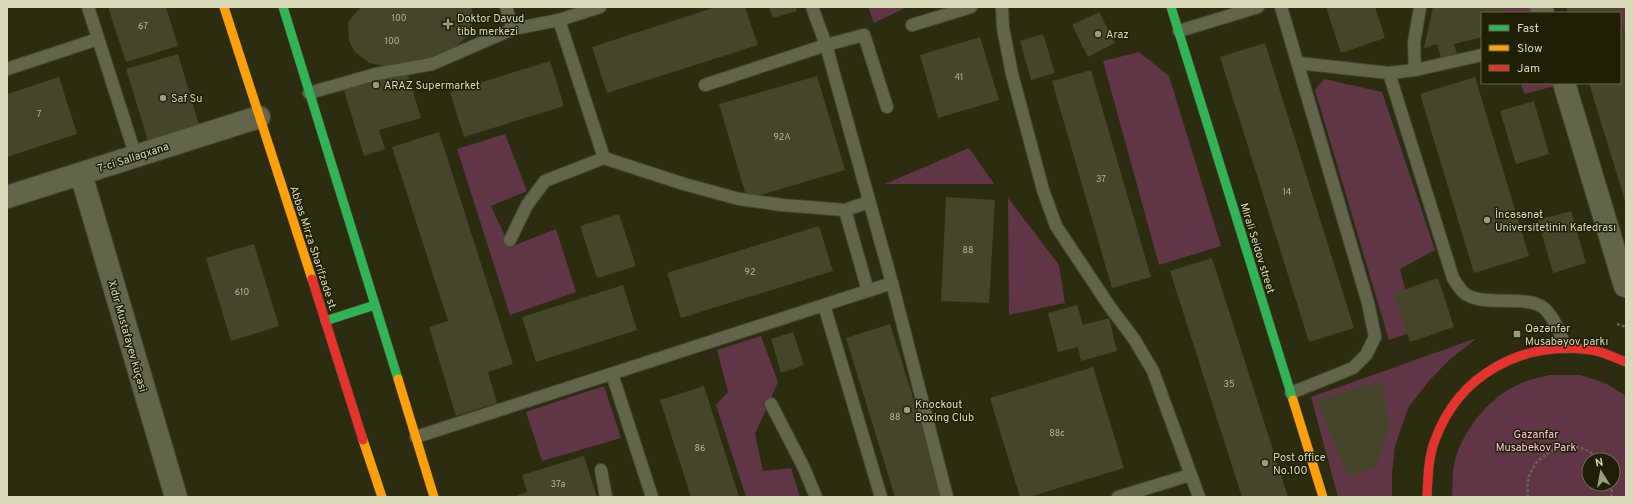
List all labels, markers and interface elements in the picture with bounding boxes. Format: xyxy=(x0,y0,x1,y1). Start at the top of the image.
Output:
place label: Doktor Davud tibb merkezi xyxy=(457,12,524,39)
legend xyxy=(1481,12,1621,84)
house number: 100 xyxy=(392,13,407,24)
marker: Doktor Davud tibb merkezi xyxy=(442,18,454,30)
house number: 67 xyxy=(138,21,148,32)
text: Fast xyxy=(1517,21,1539,37)
place label: Araz xyxy=(1106,28,1129,42)
marker: Araz xyxy=(1093,29,1103,39)
house number: 100 xyxy=(385,36,400,47)
text: Slow xyxy=(1517,41,1543,57)
text: Jam xyxy=(1517,61,1540,77)
house number: 41 xyxy=(955,72,963,83)
place label: ARAZ Supermarket xyxy=(384,79,480,93)
marker: ARAZ Supermarket xyxy=(371,80,381,90)
place label: Saf Su xyxy=(171,92,202,106)
marker: Saf Su xyxy=(158,93,168,103)
house number: 7 xyxy=(37,109,42,120)
house number: 92A xyxy=(774,132,791,143)
street label: 7-ci Sallaqxana xyxy=(96,140,171,176)
house number: 37 xyxy=(1096,174,1106,185)
street label: Abbas Mirza Sharifzade st. xyxy=(286,184,340,312)
house number: 14 xyxy=(1283,187,1292,198)
street label: Mirali Seidov street xyxy=(1237,201,1278,295)
place label: İncəsənət Universitetinin Kafedrası xyxy=(1495,207,1616,235)
marker: İncəsənət Universitetinin Kafedrası xyxy=(1482,215,1492,225)
house number: 88 xyxy=(963,245,974,256)
house number: 92 xyxy=(745,267,755,278)
street label: Xıdır Mustafayev küçəsi xyxy=(104,279,150,394)
house number: 610 xyxy=(235,287,249,298)
place label: Qəzənfər Musabəyov parkı xyxy=(1525,322,1608,349)
marker: Qəzənfər Musabəyov parkı xyxy=(1512,329,1522,339)
house number: 35 xyxy=(1223,379,1235,390)
place label: Knockout Boxing Club xyxy=(915,398,974,425)
marker: Knockout Boxing Club xyxy=(902,405,912,415)
house number: 88 xyxy=(890,412,901,423)
house number: 88c xyxy=(1049,428,1065,439)
park label: Gazanfar Musabekov Park xyxy=(1496,428,1576,455)
house number: 86 xyxy=(695,443,705,454)
place label: Post office No.100 xyxy=(1273,451,1326,478)
north arrow xyxy=(1581,452,1621,492)
text: N xyxy=(1594,456,1604,471)
marker: Post office No.100 xyxy=(1260,458,1270,468)
house number: 37a xyxy=(551,479,566,490)

